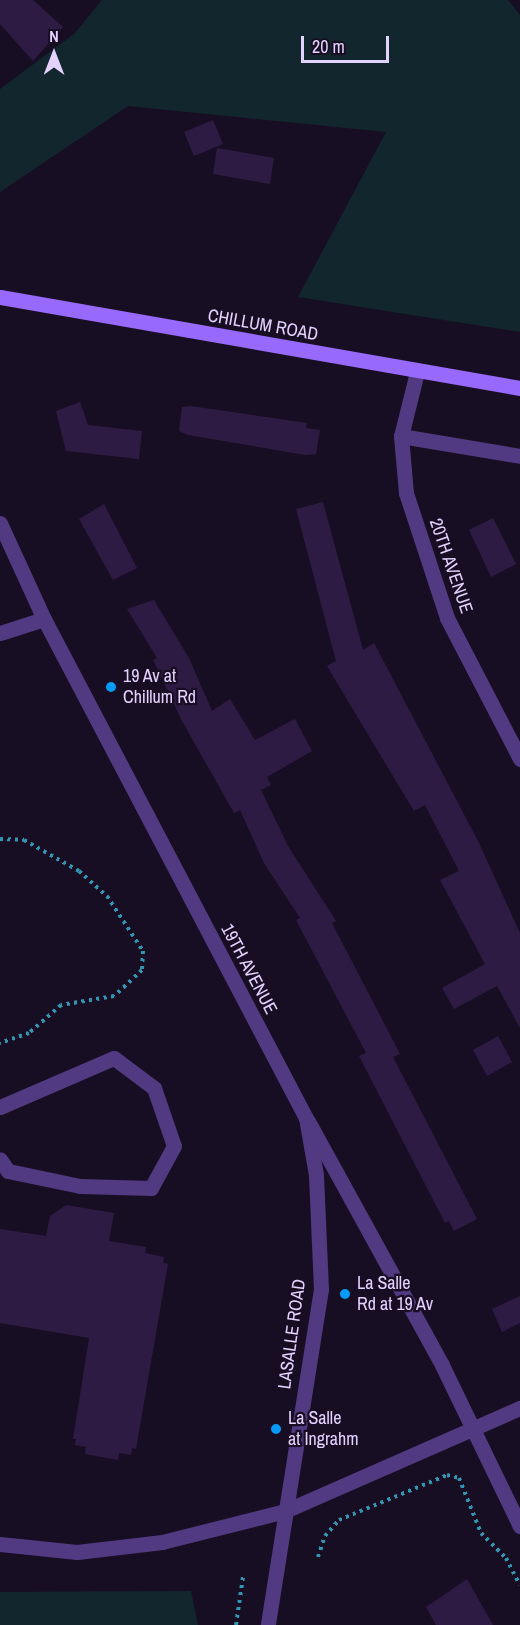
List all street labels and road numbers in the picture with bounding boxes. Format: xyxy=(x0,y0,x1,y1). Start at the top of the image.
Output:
street label: CHILLUM ROAD xyxy=(206,305,320,345)
street label: 20TH AVENUE xyxy=(425,515,477,617)
street label: 19TH AVENUE xyxy=(216,920,282,1018)
street label: LASALLE ROAD xyxy=(274,1278,310,1390)

